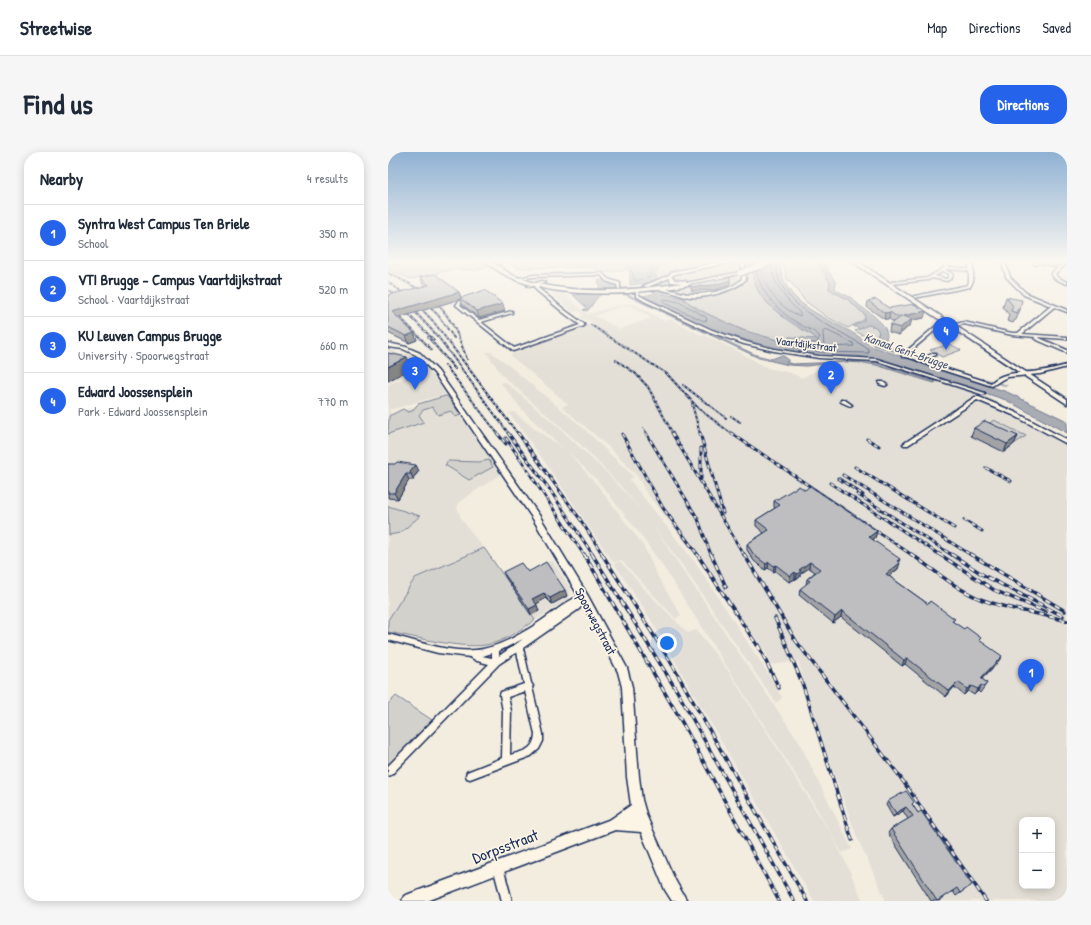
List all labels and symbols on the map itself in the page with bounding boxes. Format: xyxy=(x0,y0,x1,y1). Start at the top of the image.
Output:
pin: 4 xyxy=(933,317,959,350)
water label: Kanaal Gent-Brugge xyxy=(862,328,952,373)
street label: Vaartdijkstraat xyxy=(775,333,838,355)
pin: 3 xyxy=(402,357,428,390)
pin: 2 xyxy=(818,361,844,394)
street label: Spoorwegstraat xyxy=(571,584,621,658)
your location xyxy=(657,633,677,653)
pin: 1 xyxy=(1018,659,1044,692)
street label: Dorpsstraat xyxy=(469,823,542,869)

